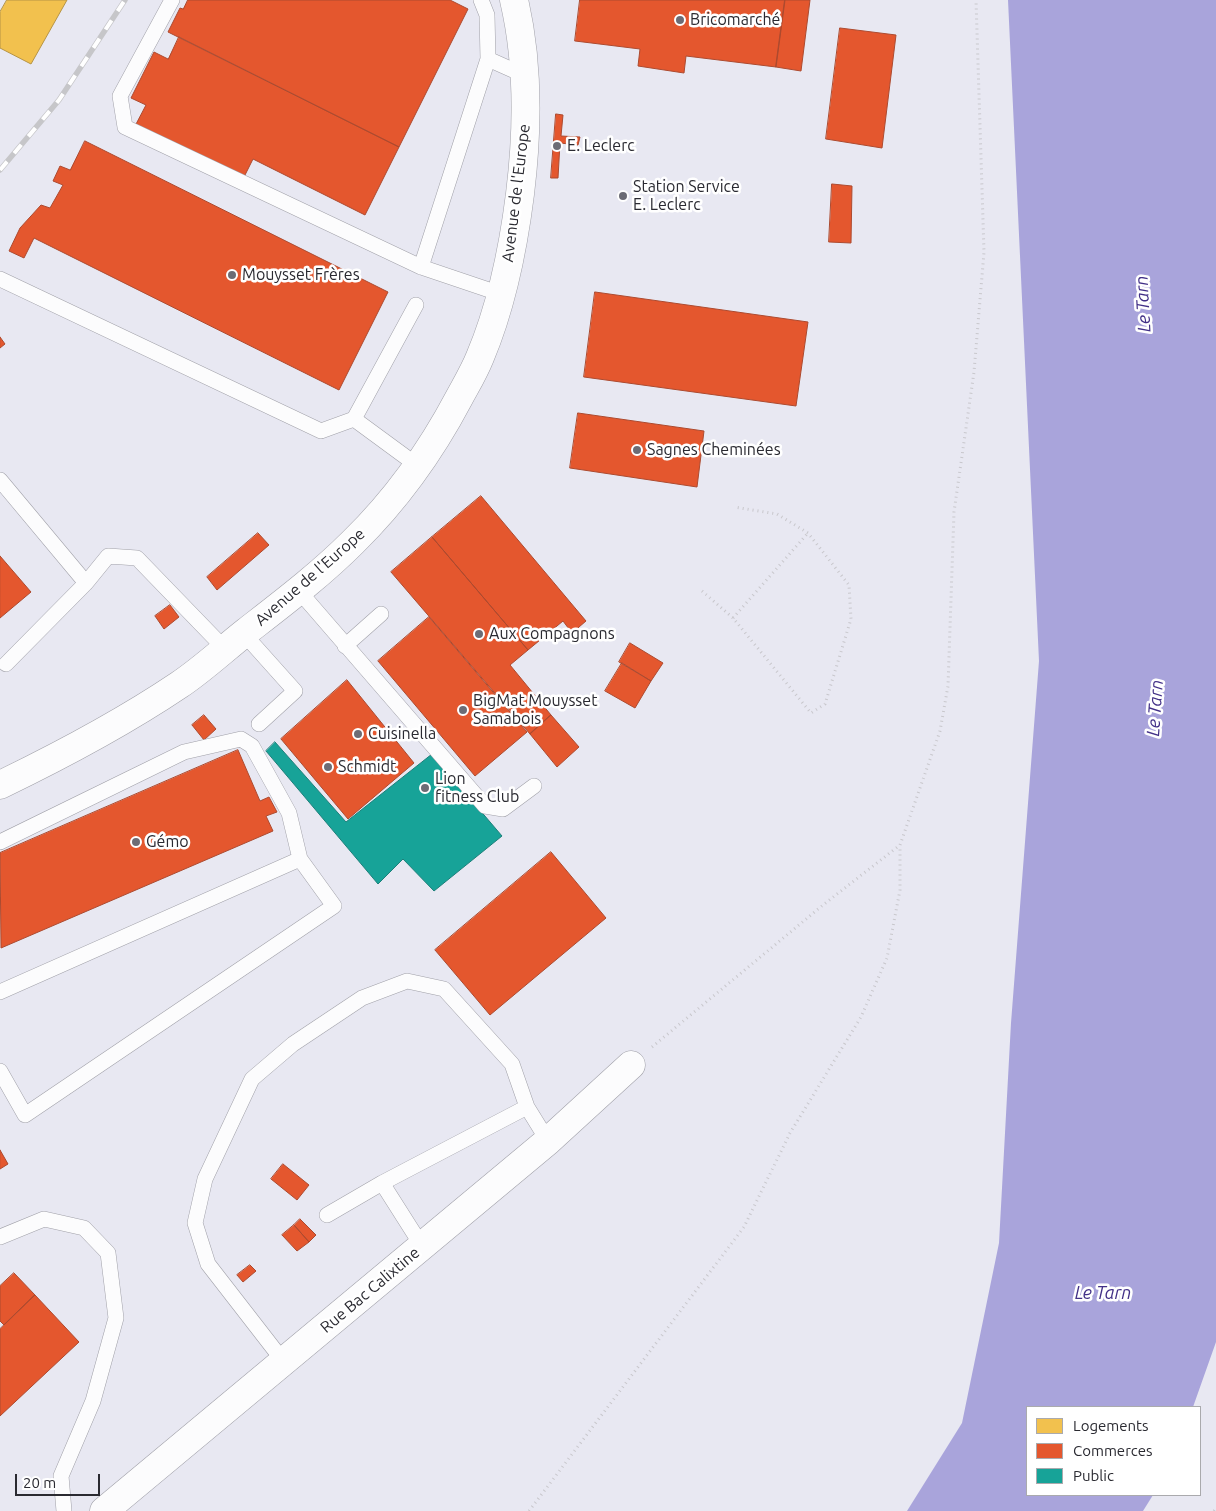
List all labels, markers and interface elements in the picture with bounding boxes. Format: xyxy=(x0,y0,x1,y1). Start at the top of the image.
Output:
place label: Bricomarché xyxy=(690,10,780,30)
marker: Bricomarché xyxy=(674,14,686,26)
street label: Avenue de l'Europe xyxy=(498,123,534,263)
place label: E. Leclerc xyxy=(567,136,635,156)
marker: E. Leclerc xyxy=(551,140,563,152)
place label: Station Service E. Leclerc xyxy=(633,177,740,215)
marker: Station Service E. Leclerc xyxy=(617,190,629,202)
place label: Mouysset Frères xyxy=(242,265,360,285)
marker: Mouysset Frères xyxy=(226,269,238,281)
water label: Le Tarn xyxy=(1131,275,1155,333)
place label: Sagnes Cheminées xyxy=(647,440,781,460)
marker: Sagnes Cheminées xyxy=(631,444,643,456)
street label: Avenue de l'Europe xyxy=(251,524,369,630)
place label: Aux Compagnons xyxy=(489,624,615,644)
marker: Aux Compagnons xyxy=(473,628,485,640)
water label: Le Tarn xyxy=(1142,679,1168,737)
place label: BigMat Mouysset Samabois xyxy=(473,691,597,729)
marker: BigMat Mouysset Samabois xyxy=(457,704,469,716)
place label: Cuisinella xyxy=(368,724,436,744)
marker: Cuisinella xyxy=(352,728,364,740)
place label: Schmidt xyxy=(338,757,396,777)
marker: Schmidt xyxy=(322,761,334,773)
place label: Lion fitness Club xyxy=(435,769,519,807)
marker: Lion fitness Club xyxy=(419,782,431,794)
place label: Gémo xyxy=(146,832,189,852)
marker: Gémo xyxy=(130,836,142,848)
street label: Rue Bac Calixtine xyxy=(317,1243,423,1337)
water label: Le Tarn xyxy=(1075,1282,1131,1304)
legend xyxy=(1026,1406,1201,1496)
text: Logements xyxy=(1073,1417,1149,1434)
text: Commerces xyxy=(1073,1442,1153,1459)
scale bar xyxy=(18,1464,102,1496)
text: Public xyxy=(1073,1467,1114,1484)
text: 20 m xyxy=(23,1474,56,1491)

